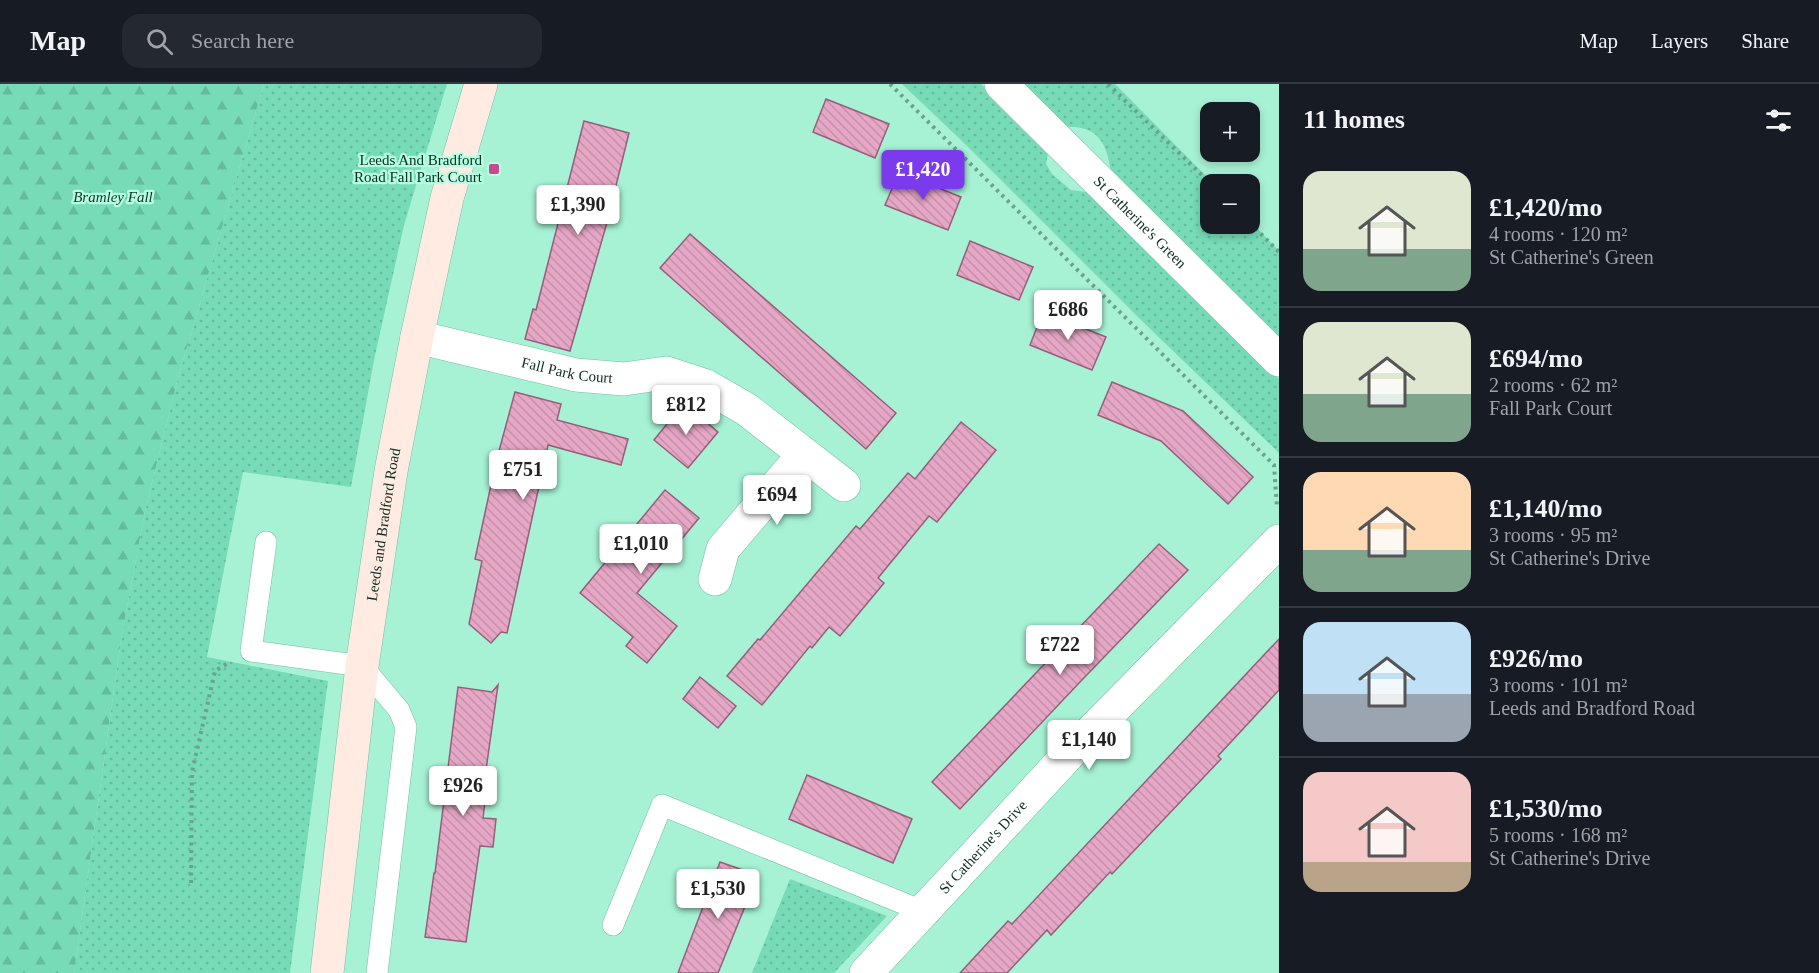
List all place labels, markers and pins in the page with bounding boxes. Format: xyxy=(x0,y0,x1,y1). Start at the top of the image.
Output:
pin: £1,420 xyxy=(874,150,972,201)
place label: Leeds And Bradford Road Fall Park Court xyxy=(354,152,483,185)
marker: Leeds And Bradford Road Fall Park Court xyxy=(487,162,501,176)
pin: £1,390 xyxy=(529,185,627,236)
pin: £686 xyxy=(1032,290,1104,341)
pin: £812 xyxy=(650,385,722,436)
pin: £751 xyxy=(487,450,559,501)
pin: £694 xyxy=(741,475,813,526)
pin: £1,010 xyxy=(592,524,690,575)
pin: £722 xyxy=(1024,625,1096,676)
pin: £1,140 xyxy=(1040,720,1138,771)
pin: £926 xyxy=(427,766,499,817)
pin: £1,530 xyxy=(669,869,767,920)

